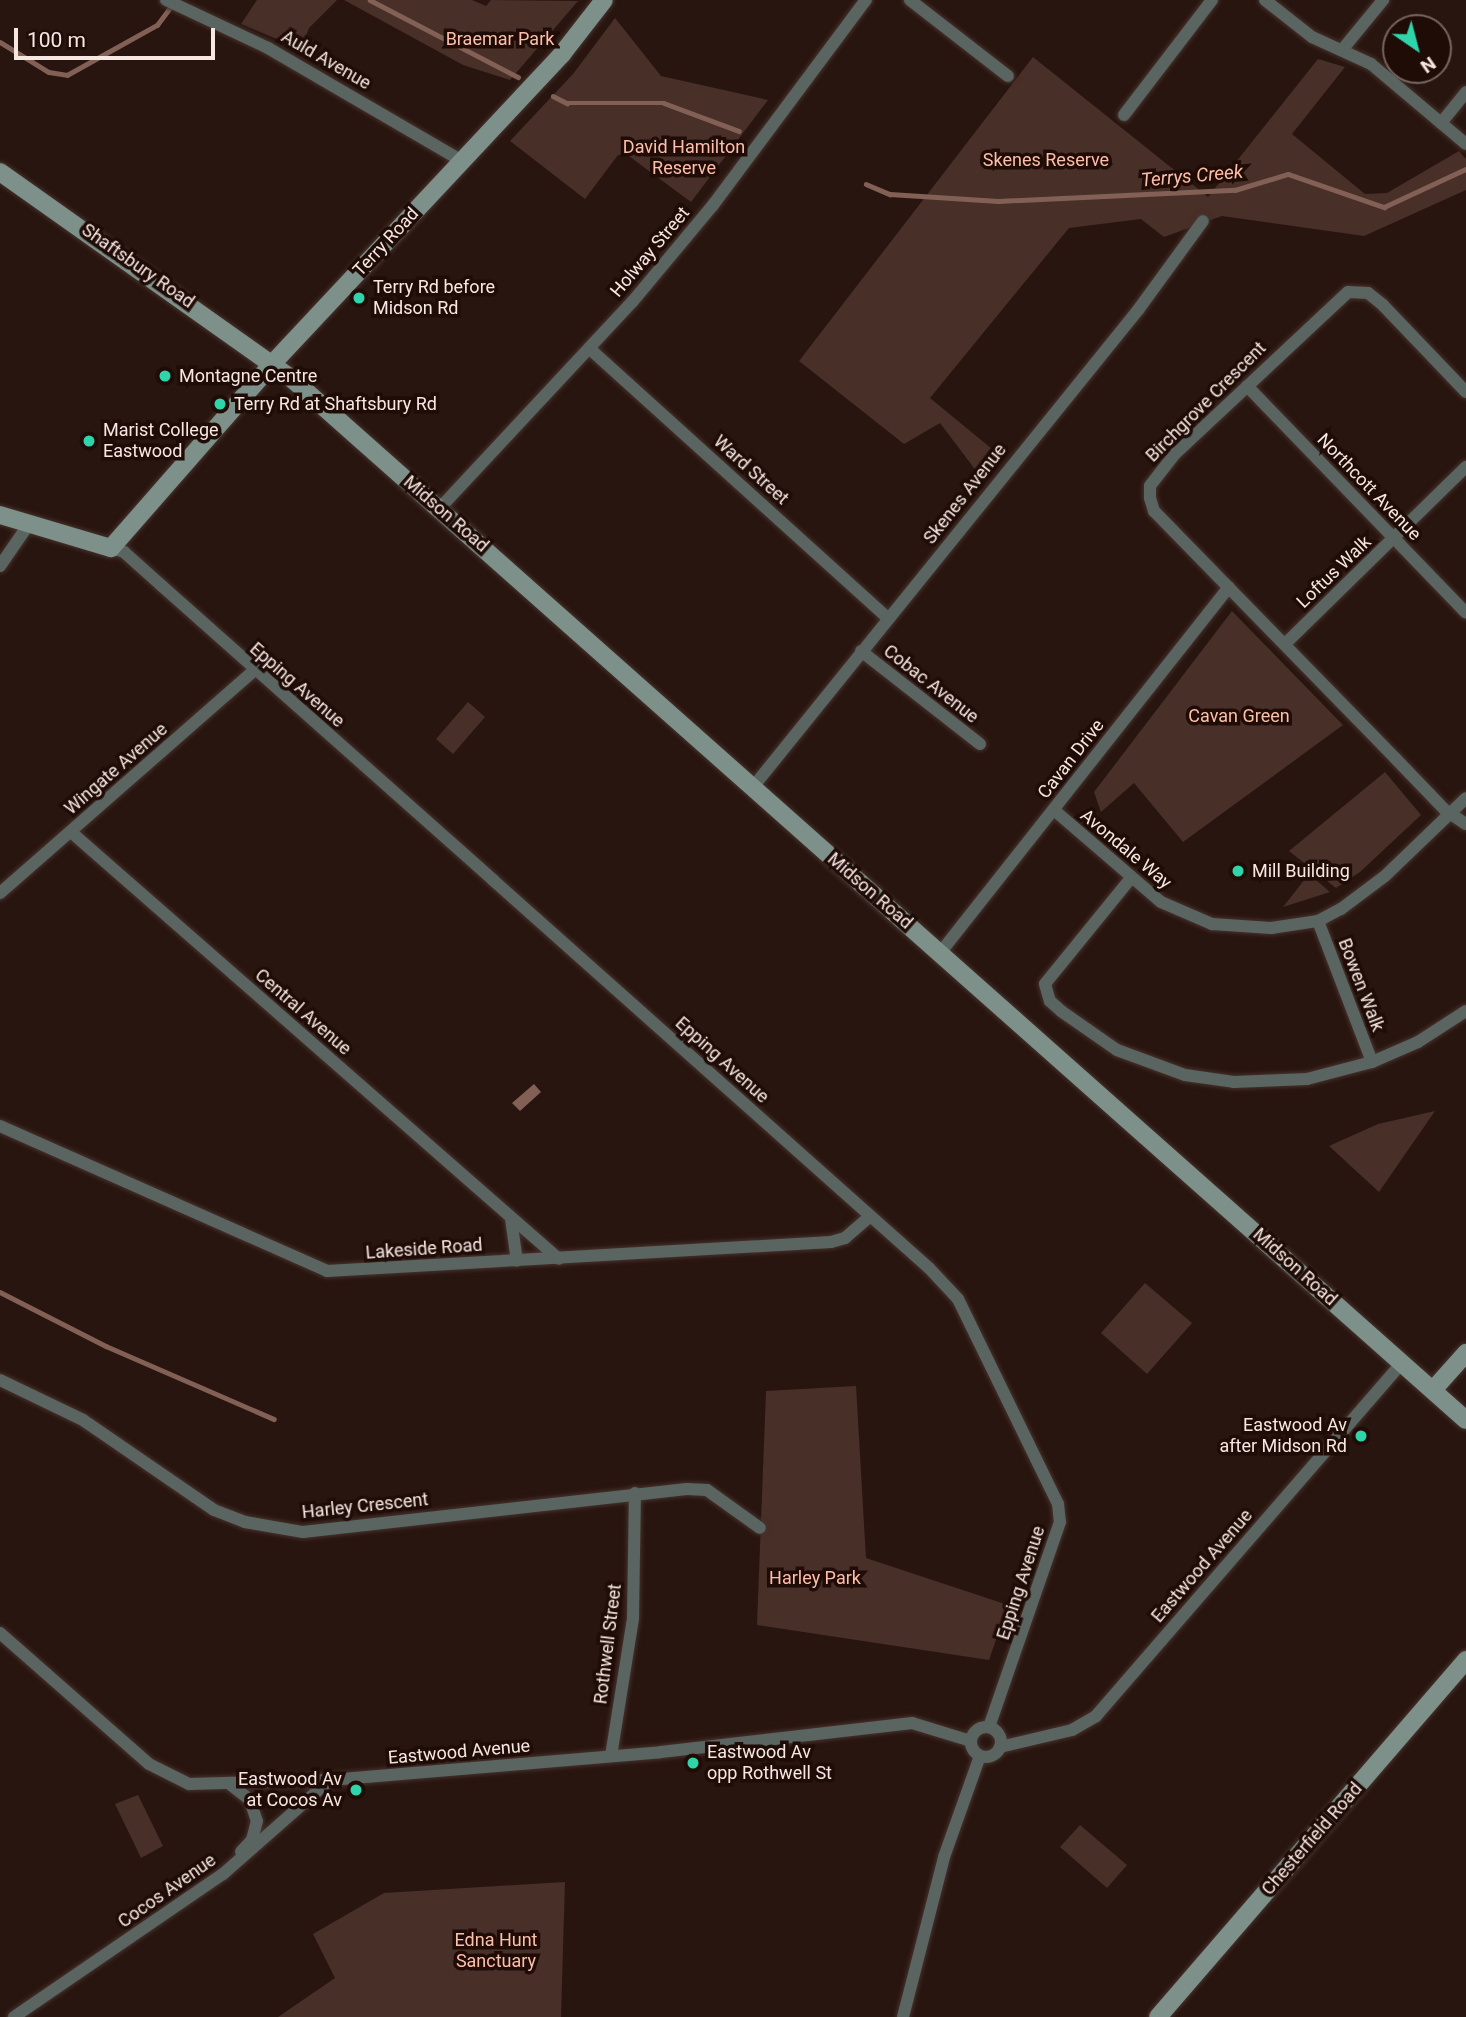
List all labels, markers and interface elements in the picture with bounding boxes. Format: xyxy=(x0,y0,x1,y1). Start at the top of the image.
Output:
scale bar xyxy=(18,14,219,58)
north arrow xyxy=(1382,14,1452,84)
street label: Auld Avenue xyxy=(278,26,374,94)
text: 100 m xyxy=(27,28,86,52)
park label: Braemar Park xyxy=(446,28,554,50)
text: N xyxy=(1416,52,1440,78)
park label: David Hamilton Reserve xyxy=(623,137,745,180)
park label: Skenes Reserve xyxy=(983,149,1109,171)
water label: Terrys Creek xyxy=(1140,160,1244,192)
street label: Holway Street xyxy=(606,202,694,302)
street label: Terry Road xyxy=(349,203,423,281)
street label: Shaftsbury Road xyxy=(78,219,198,313)
place label: Terry Rd before Midson Rd xyxy=(373,277,495,320)
marker: Terry Rd before Midson Rd xyxy=(351,290,367,306)
street label: Birchgrove Crescent xyxy=(1141,337,1271,467)
place label: Montagne Centre xyxy=(179,365,317,387)
marker: Montagne Centre xyxy=(157,368,173,384)
place label: Terry Rd at Shaftsbury Rd xyxy=(234,393,437,415)
marker: Terry Rd at Shaftsbury Rd xyxy=(212,396,228,412)
place label: Marist College Eastwood xyxy=(103,420,219,462)
street label: Northcott Avenue xyxy=(1313,429,1425,545)
street label: Ward Street xyxy=(709,431,793,509)
marker: Marist College Eastwood xyxy=(81,433,97,449)
street label: Skenes Avenue xyxy=(919,440,1011,548)
street label: Midson Road xyxy=(399,471,493,557)
street label: Loftus Walk xyxy=(1292,531,1376,613)
street label: Epping Avenue xyxy=(245,638,349,732)
street label: Cobac Avenue xyxy=(879,640,983,728)
park label: Cavan Green xyxy=(1188,705,1290,727)
street label: Cavan Drive xyxy=(1033,715,1109,803)
street label: Wingate Avenue xyxy=(60,719,172,819)
street label: Avondale Way xyxy=(1076,805,1176,893)
street label: Midson Road xyxy=(823,848,917,934)
place label: Mill Building xyxy=(1252,860,1350,882)
marker: Mill Building xyxy=(1230,863,1246,879)
street label: Bowen Walk xyxy=(1333,935,1389,1035)
street label: Central Avenue xyxy=(251,964,355,1060)
street label: Epping Avenue xyxy=(671,1012,773,1108)
street label: Midson Road xyxy=(1249,1224,1341,1310)
street label: Lakeside Road xyxy=(365,1234,483,1264)
place label: Eastwood Av after Midson Rd xyxy=(1220,1415,1347,1458)
marker: Eastwood Av after Midson Rd xyxy=(1353,1428,1369,1444)
street label: Harley Crescent xyxy=(301,1489,429,1523)
street label: Eastwood Avenue xyxy=(1147,1505,1257,1627)
street label: Epping Avenue xyxy=(992,1523,1050,1643)
park label: Harley Park xyxy=(769,1567,861,1589)
street label: Rothwell Street xyxy=(590,1583,626,1705)
street label: Eastwood Avenue xyxy=(387,1735,531,1769)
place label: Eastwood Av opp Rothwell St xyxy=(707,1742,832,1784)
marker: Eastwood Av opp Rothwell St xyxy=(685,1755,701,1771)
place label: Eastwood Av at Cocos Av xyxy=(238,1769,342,1812)
street label: Chesterfield Road xyxy=(1257,1778,1367,1900)
marker: Eastwood Av at Cocos Av xyxy=(348,1782,364,1798)
street label: Cocos Avenue xyxy=(114,1849,220,1933)
park label: Edna Hunt Sanctuary xyxy=(454,1930,538,1972)

